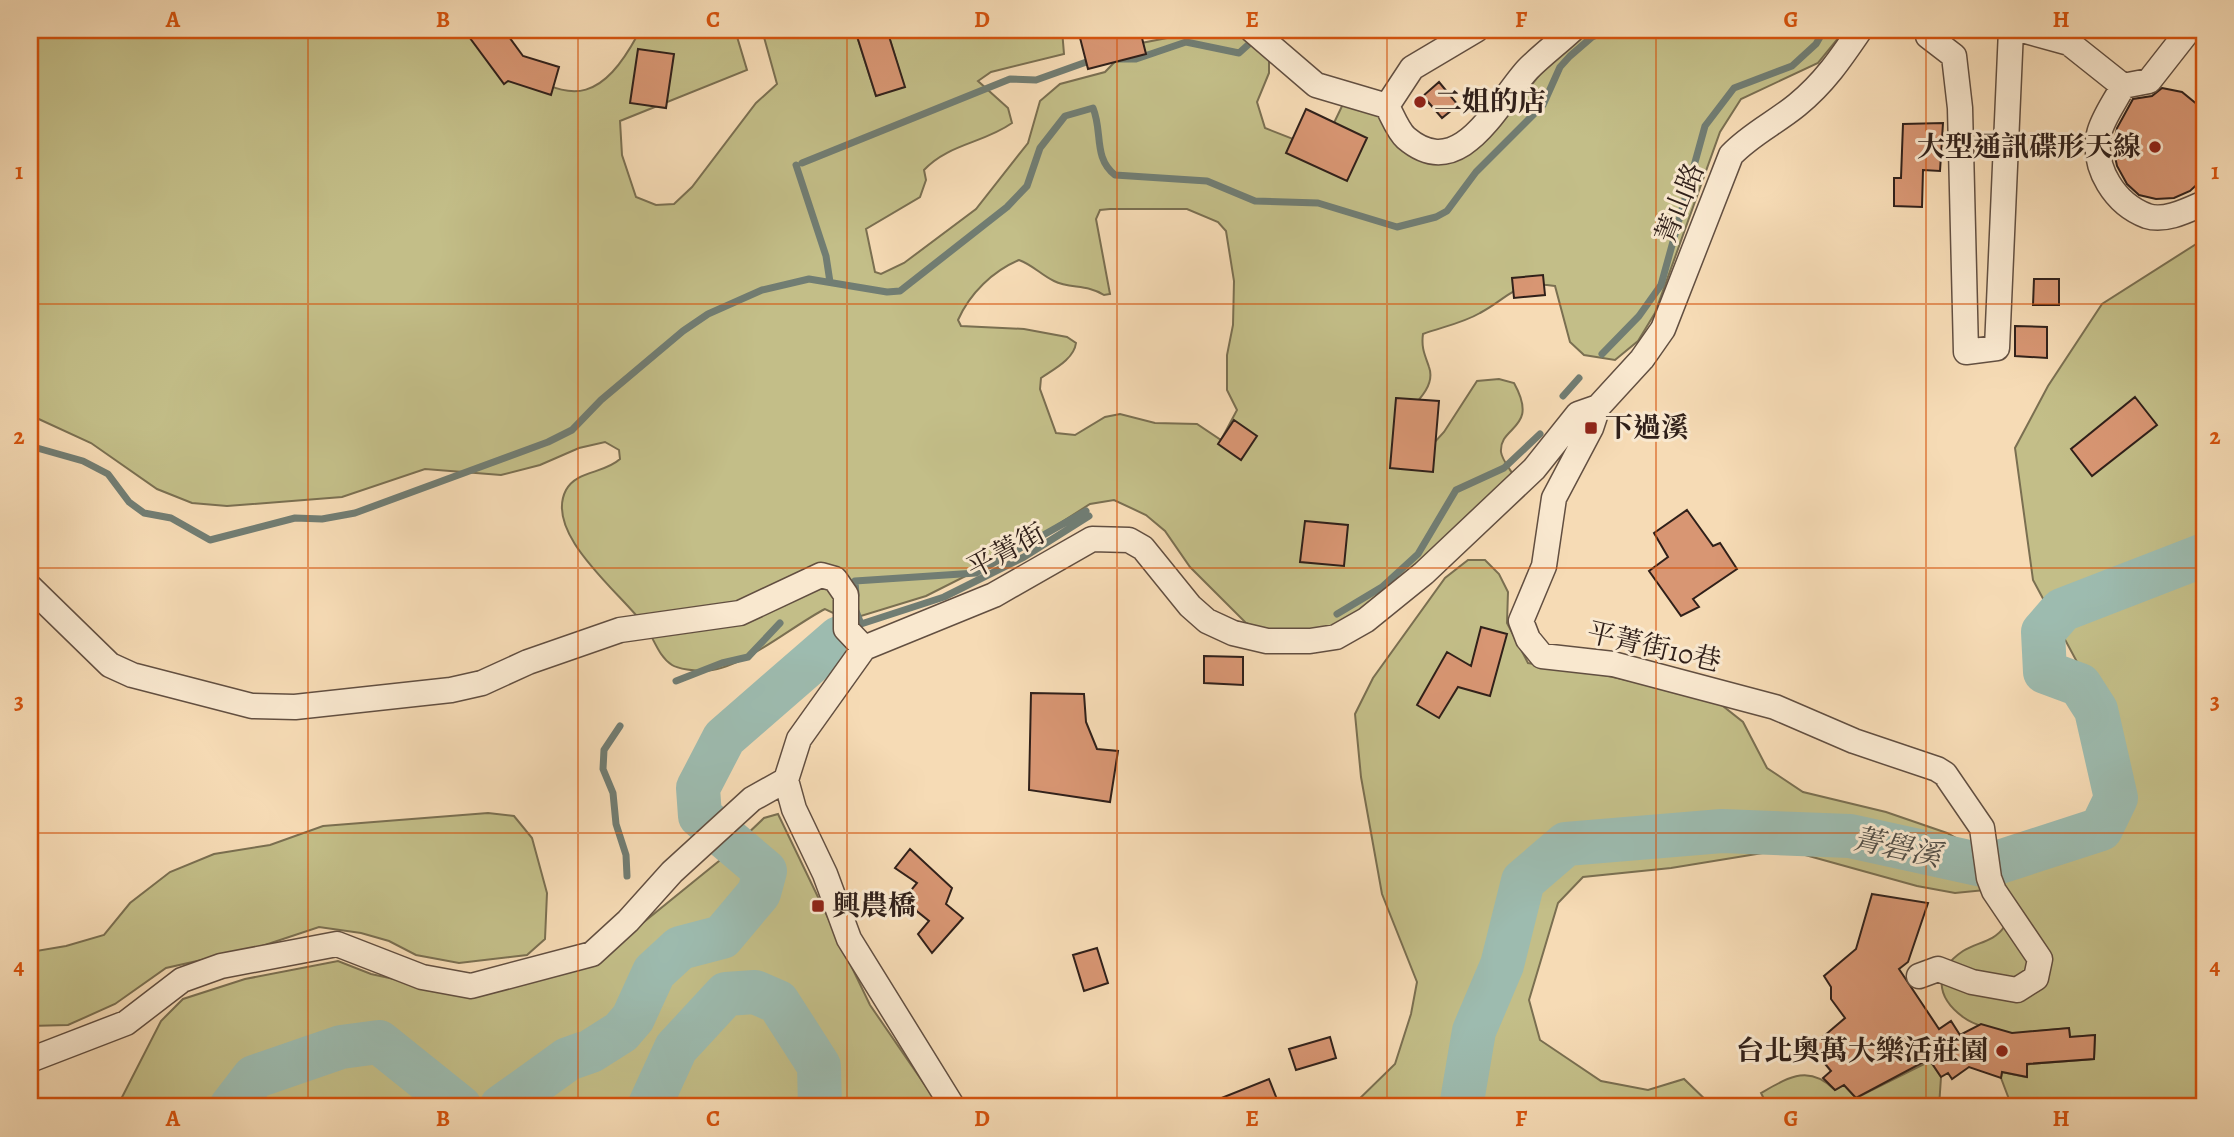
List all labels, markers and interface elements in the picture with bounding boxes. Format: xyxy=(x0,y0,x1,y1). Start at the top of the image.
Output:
text: A xyxy=(165,4,181,35)
text: B xyxy=(436,4,450,35)
text: C xyxy=(706,4,720,35)
text: D xyxy=(974,4,990,35)
text: E xyxy=(1245,4,1259,35)
text: F xyxy=(1515,4,1528,35)
text: G xyxy=(1783,4,1799,35)
text: H xyxy=(2052,4,2070,35)
place label: 二姐的店 xyxy=(1434,83,1546,121)
marker: 二姐的店 xyxy=(1412,94,1428,110)
place label: 大型通訊碟形天線 xyxy=(1917,128,2141,166)
marker: 大型通訊碟形天線 xyxy=(2147,139,2163,155)
text: 1 xyxy=(15,156,23,187)
text: 1 xyxy=(2211,156,2219,187)
street label: 菁山路 xyxy=(1647,157,1713,249)
place label: 下過溪 xyxy=(1605,409,1689,447)
marker: 下過溪 xyxy=(1583,420,1599,436)
text: 2 xyxy=(13,421,25,452)
text: 2 xyxy=(2209,421,2221,452)
street label: 平菁街 xyxy=(960,515,1052,587)
street label: 平菁街10巷 xyxy=(1583,613,1725,681)
text: 3 xyxy=(14,686,24,717)
text: 3 xyxy=(2210,686,2220,717)
water label: 菁礐溪 xyxy=(1849,818,1948,877)
place label: 興農橋 xyxy=(832,887,916,925)
marker: 興農橋 xyxy=(810,898,826,914)
text: 4 xyxy=(14,951,25,982)
text: 4 xyxy=(2210,951,2221,982)
place label: 台北奧萬大樂活莊園 xyxy=(1736,1032,1988,1070)
marker: 台北奧萬大樂活莊園 xyxy=(1994,1043,2010,1059)
text: A xyxy=(165,1103,181,1134)
text: B xyxy=(436,1103,450,1134)
text: C xyxy=(706,1103,720,1134)
text: D xyxy=(974,1103,990,1134)
text: E xyxy=(1245,1103,1259,1134)
text: F xyxy=(1515,1103,1528,1134)
text: G xyxy=(1783,1103,1799,1134)
text: H xyxy=(2052,1103,2070,1134)

